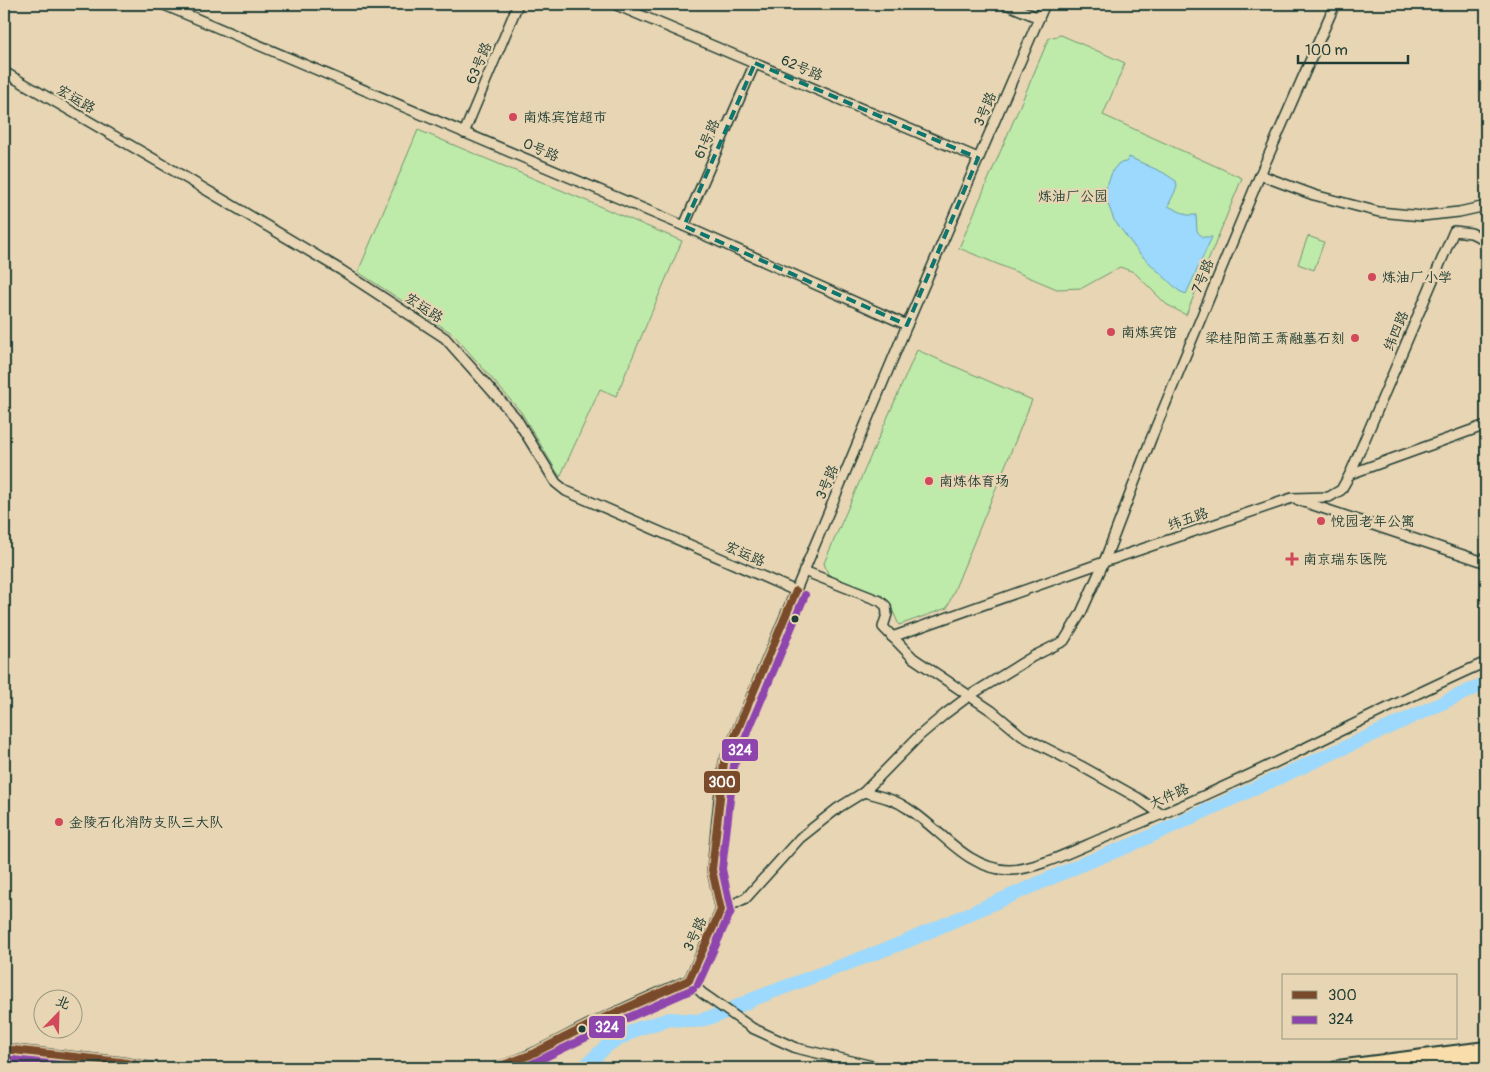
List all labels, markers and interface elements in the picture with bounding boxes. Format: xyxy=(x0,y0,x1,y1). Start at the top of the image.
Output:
scale bar xyxy=(1298,32,1408,64)
street label: 63号路 xyxy=(463,39,495,87)
text: 100 m xyxy=(1305,41,1348,60)
street label: 62号路 xyxy=(778,52,826,84)
street label: 宏运路 xyxy=(54,81,98,117)
street label: 3号路 xyxy=(970,89,1000,129)
place label: 南炼宾馆超市 xyxy=(523,109,607,126)
marker: 南炼宾馆超市 xyxy=(507,111,519,123)
street label: 61号路 xyxy=(691,117,723,161)
street label: 0号路 xyxy=(520,135,562,165)
park label: 炼油厂公园 xyxy=(1038,188,1108,205)
street label: 7号路 xyxy=(1188,256,1218,296)
place label: 炼油厂小学 xyxy=(1382,269,1452,286)
marker: 炼油厂小学 xyxy=(1366,271,1378,283)
street label: 宏运路 xyxy=(402,289,446,327)
street label: 纬四路 xyxy=(1380,308,1412,354)
place label: 南炼宾馆 xyxy=(1121,324,1177,341)
marker: 南炼宾馆 xyxy=(1105,326,1117,338)
place label: 梁桂阳简王萧融墓石刻 xyxy=(1205,330,1345,347)
marker: 梁桂阳简王萧融墓石刻 xyxy=(1349,332,1361,344)
street label: 3号路 xyxy=(812,462,842,502)
place label: 南炼体育场 xyxy=(939,473,1009,490)
marker: 南炼体育场 xyxy=(923,475,935,487)
street label: 纬五路 xyxy=(1165,504,1211,534)
place label: 悦园老年公寓 xyxy=(1331,513,1415,530)
marker: 悦园老年公寓 xyxy=(1315,515,1327,527)
street label: 宏运路 xyxy=(722,538,768,570)
place label: 南京瑞东医院 xyxy=(1303,551,1387,568)
marker: 南京瑞东医院 xyxy=(1285,552,1299,566)
unlabelled marker xyxy=(790,614,800,624)
line badge: 324 xyxy=(721,738,759,762)
text: 324 xyxy=(728,742,753,759)
line badge: 300 xyxy=(703,770,741,794)
text: 300 xyxy=(709,774,736,791)
street label: 大件路 xyxy=(1146,780,1192,812)
place label: 金陵石化消防支队三大队 xyxy=(69,814,223,831)
marker: 金陵石化消防支队三大队 xyxy=(53,816,65,828)
street label: 3号路 xyxy=(680,914,710,954)
legend xyxy=(1282,974,1458,1040)
text: 300 xyxy=(1328,986,1357,1005)
north arrow xyxy=(32,990,82,1040)
text: 北 xyxy=(53,992,73,1013)
text: 324 xyxy=(1328,1010,1354,1029)
line badge: 324 xyxy=(588,1015,626,1039)
text: 324 xyxy=(595,1019,620,1036)
unlabelled marker xyxy=(577,1024,587,1034)

